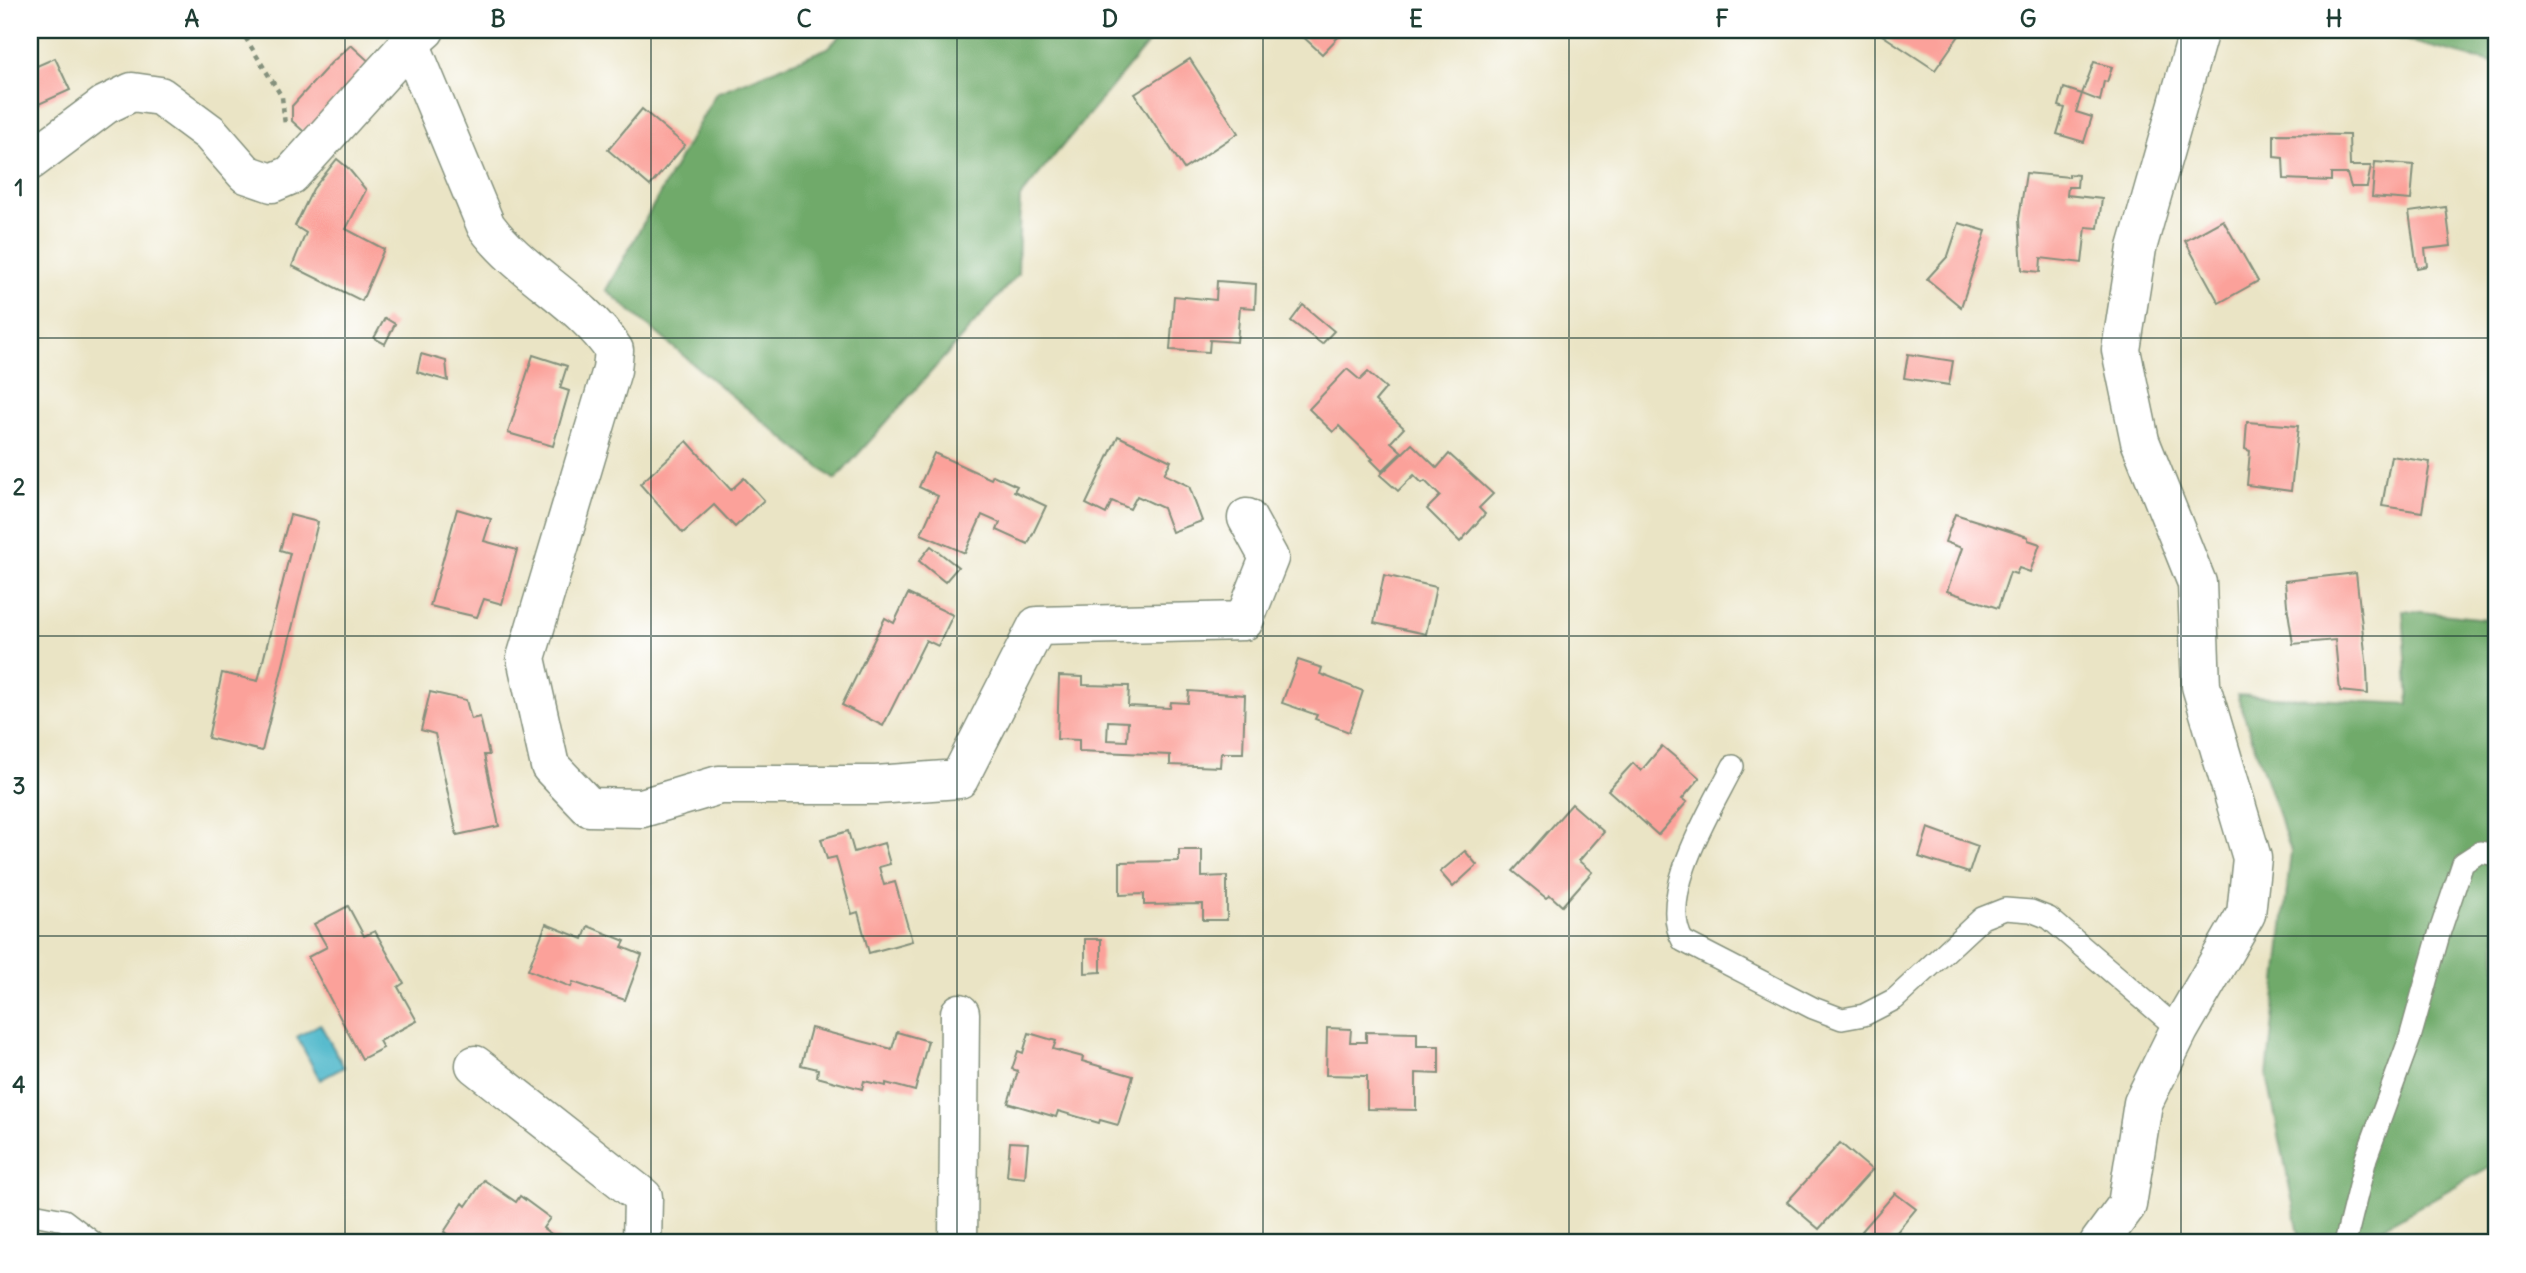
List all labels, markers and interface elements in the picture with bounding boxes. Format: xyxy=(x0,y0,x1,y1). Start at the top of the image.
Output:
text: A xyxy=(185,4,200,33)
text: B xyxy=(490,4,506,33)
text: C xyxy=(796,4,812,33)
text: D xyxy=(1102,4,1118,33)
text: E xyxy=(1409,4,1423,33)
text: F xyxy=(1715,4,1729,33)
text: G xyxy=(2020,4,2036,33)
text: H xyxy=(2326,4,2342,33)
text: 1 xyxy=(14,173,24,202)
text: 2 xyxy=(13,472,26,501)
text: 3 xyxy=(12,771,26,800)
text: 4 xyxy=(12,1070,26,1099)

